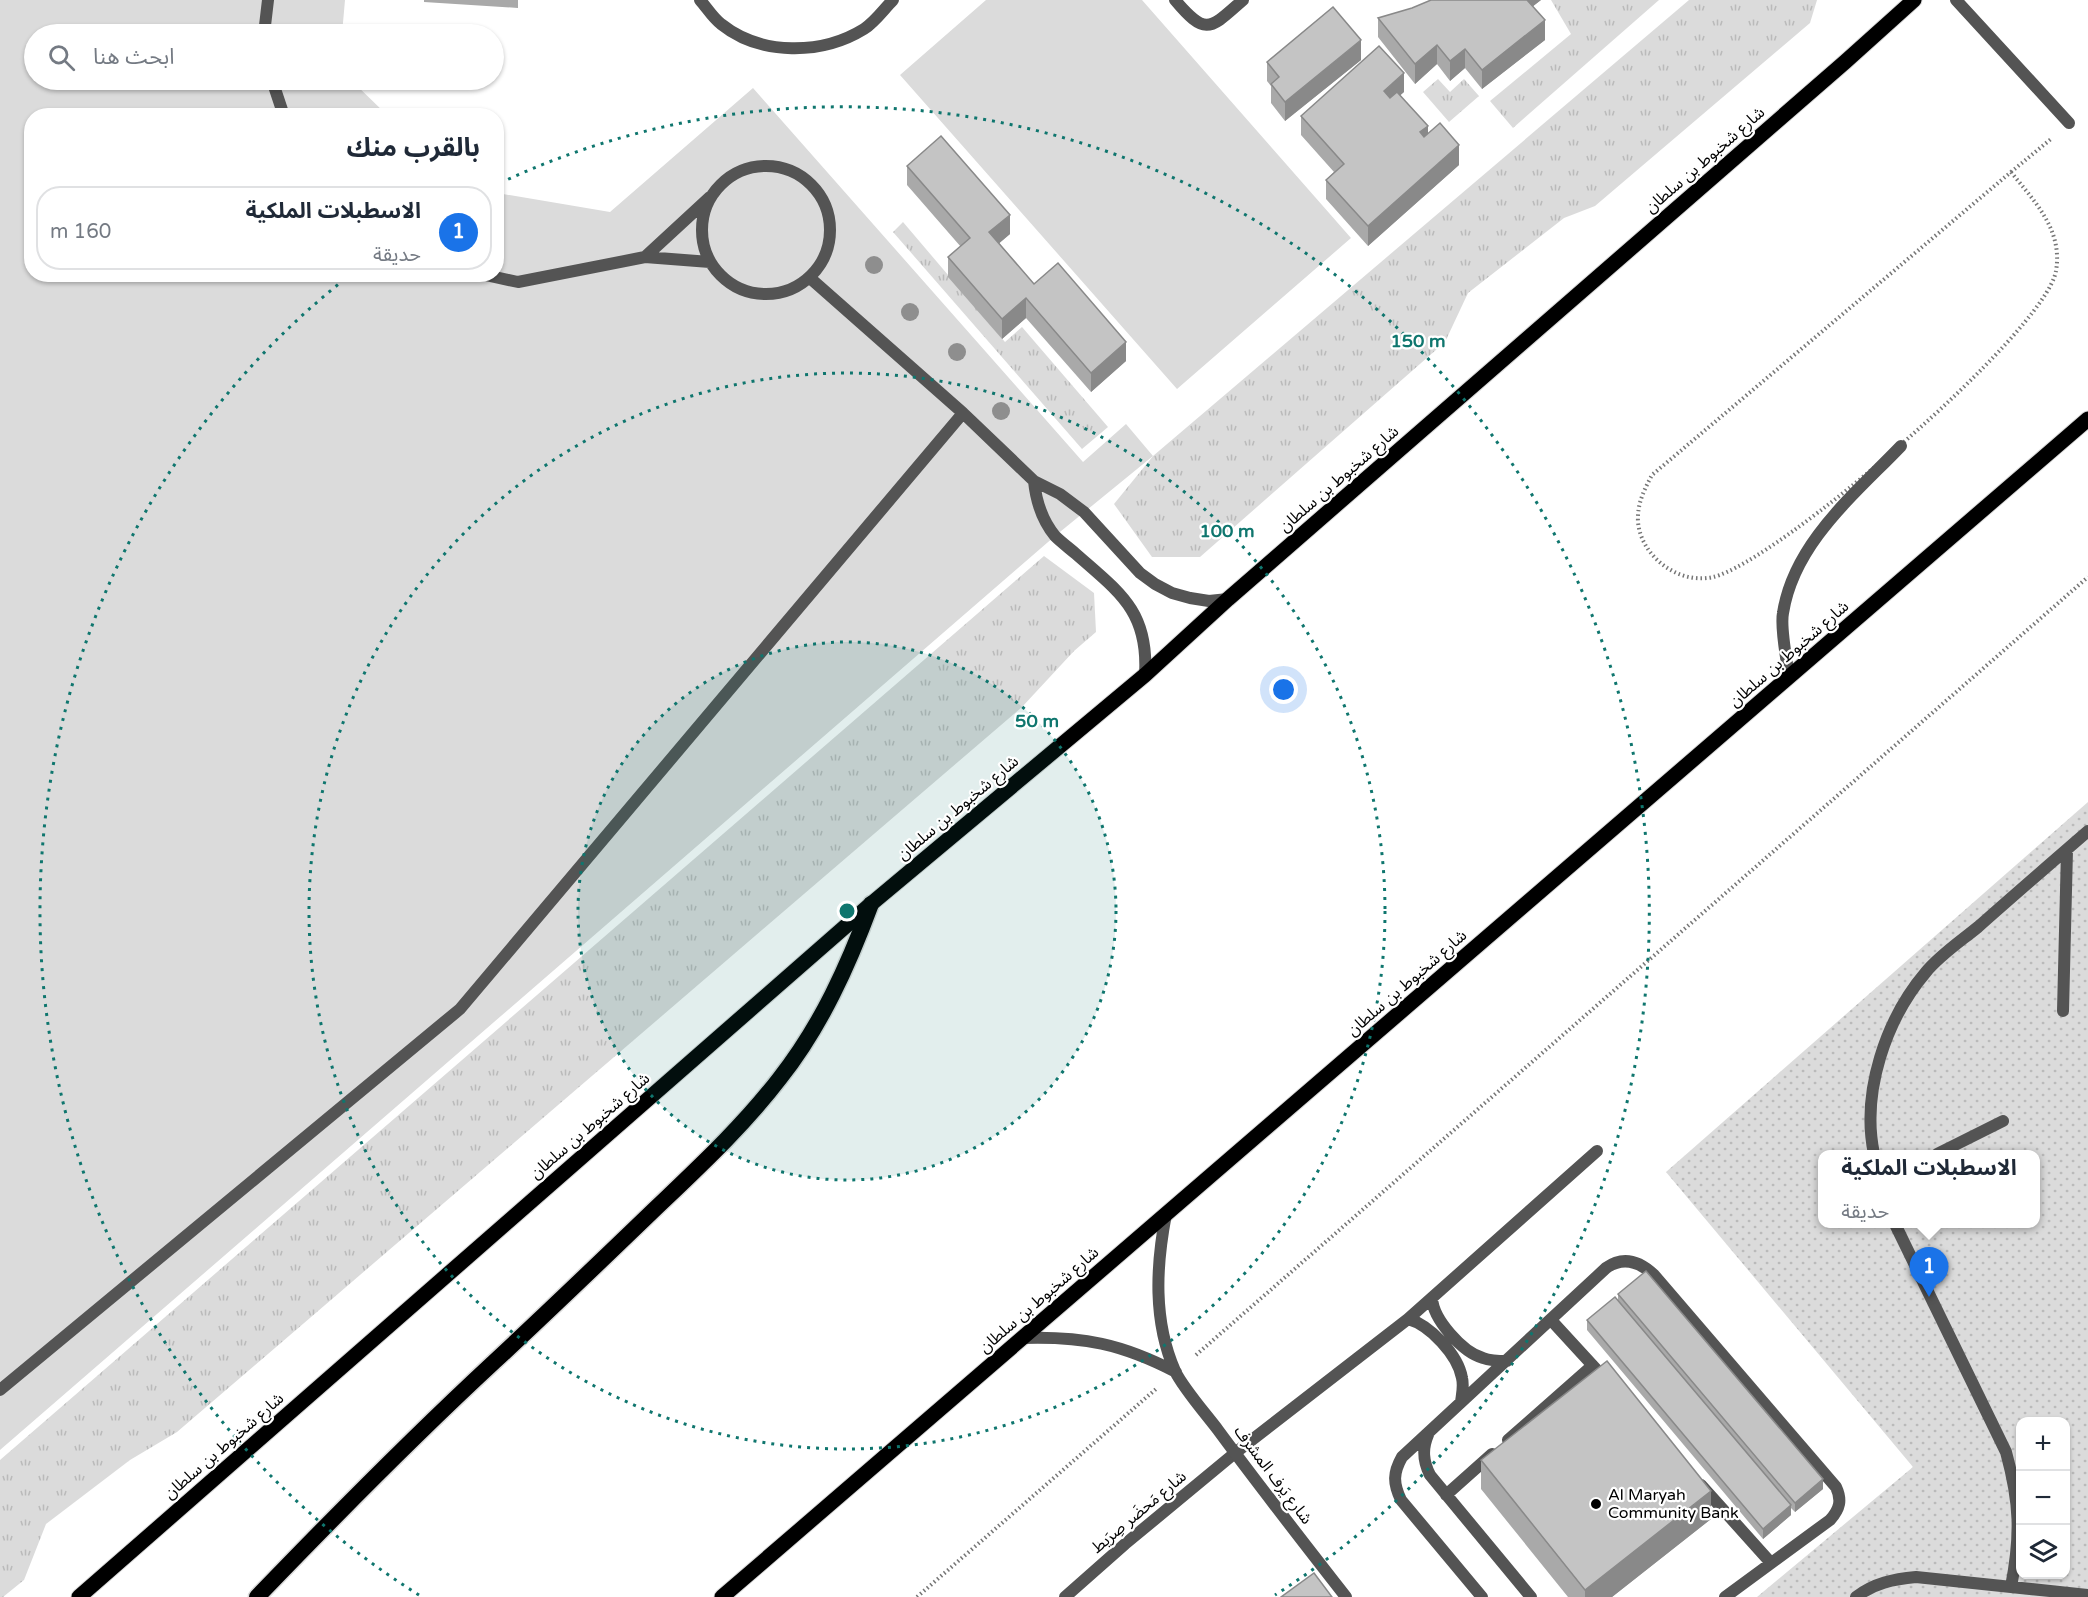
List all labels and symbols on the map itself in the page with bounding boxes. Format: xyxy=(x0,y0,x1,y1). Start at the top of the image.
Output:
street label: شارع شخبوط بن سلطان xyxy=(1641,102,1770,219)
text: 150 m xyxy=(1390,330,1446,352)
street label: شارع شخبوط بن سلطان xyxy=(1275,421,1404,538)
text: 100 m xyxy=(1199,520,1255,542)
street label: شارع شخبوط بن سلطان xyxy=(1725,596,1854,713)
your location xyxy=(1269,675,1298,704)
text: 50 m xyxy=(1015,710,1059,732)
street label: شارع شخبوط بن سلطان xyxy=(893,751,1024,866)
centre of rings xyxy=(837,901,857,921)
street label: شارع شخبوط بن سلطان xyxy=(1343,925,1472,1042)
street label: شارع شخبوط بن سلطان xyxy=(526,1068,655,1185)
street label: شارع شخبوط بن سلطان xyxy=(975,1242,1104,1359)
pin: 1 xyxy=(1910,1248,1948,1297)
street label: شارع شخبوط بن سلطان xyxy=(160,1388,289,1505)
street label: شارع يَرف المشرف xyxy=(1228,1422,1317,1529)
street label: شارع مَحضَر صِرَيط xyxy=(1087,1466,1192,1559)
place label: Al Maryah Community Bank xyxy=(1608,1485,1739,1523)
marker: Al Maryah Community Bank xyxy=(1589,1497,1603,1511)

